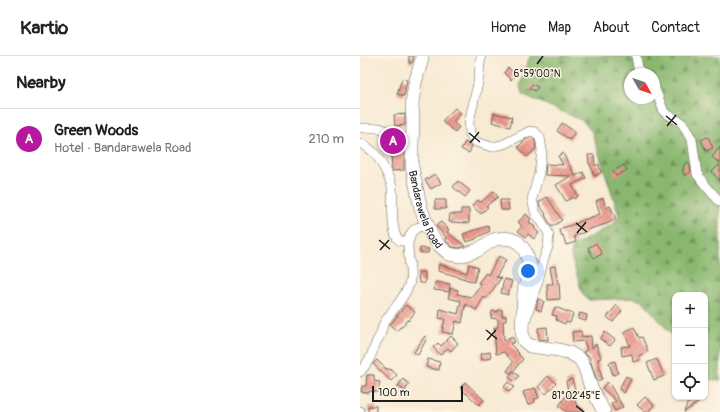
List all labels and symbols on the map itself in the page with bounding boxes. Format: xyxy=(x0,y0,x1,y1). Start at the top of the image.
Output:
text: 6°59'00"N xyxy=(513,68,561,80)
north arrow xyxy=(624,68,660,104)
pin: A xyxy=(380,126,406,156)
street label: Bandarawela Road xyxy=(406,169,445,251)
your location xyxy=(518,261,538,281)
scale bar xyxy=(372,384,463,403)
text: 81°02'45"E xyxy=(552,390,600,402)

